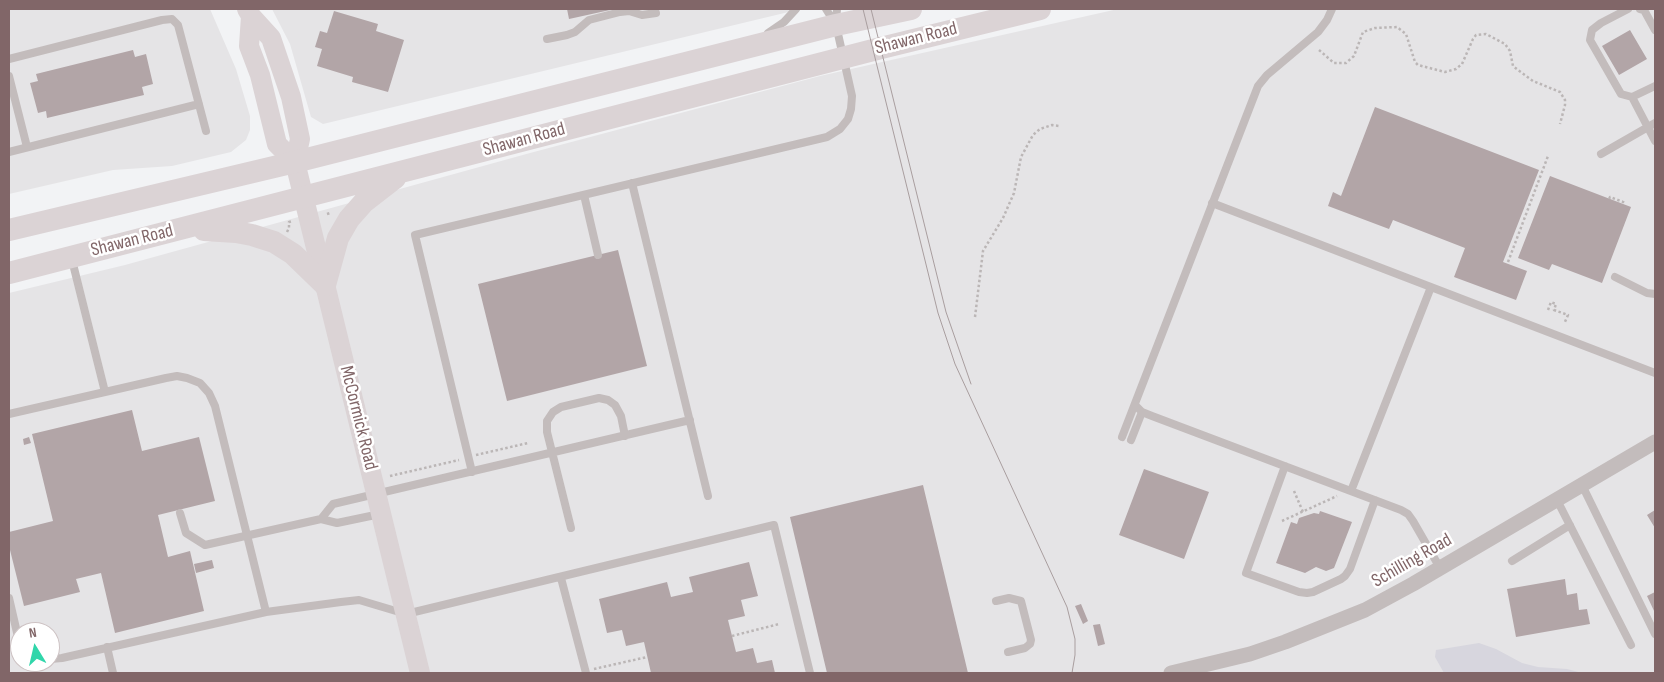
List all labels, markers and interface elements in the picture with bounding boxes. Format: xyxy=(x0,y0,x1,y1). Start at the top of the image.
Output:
street label: Shawan Road xyxy=(872,18,960,60)
street label: Shawan Road xyxy=(480,118,568,162)
street label: Shawan Road xyxy=(88,220,176,262)
street label: McCormick Road xyxy=(334,364,382,472)
street label: Schilling Road xyxy=(1368,529,1456,593)
north arrow xyxy=(10,622,60,672)
text: N xyxy=(28,624,38,642)

